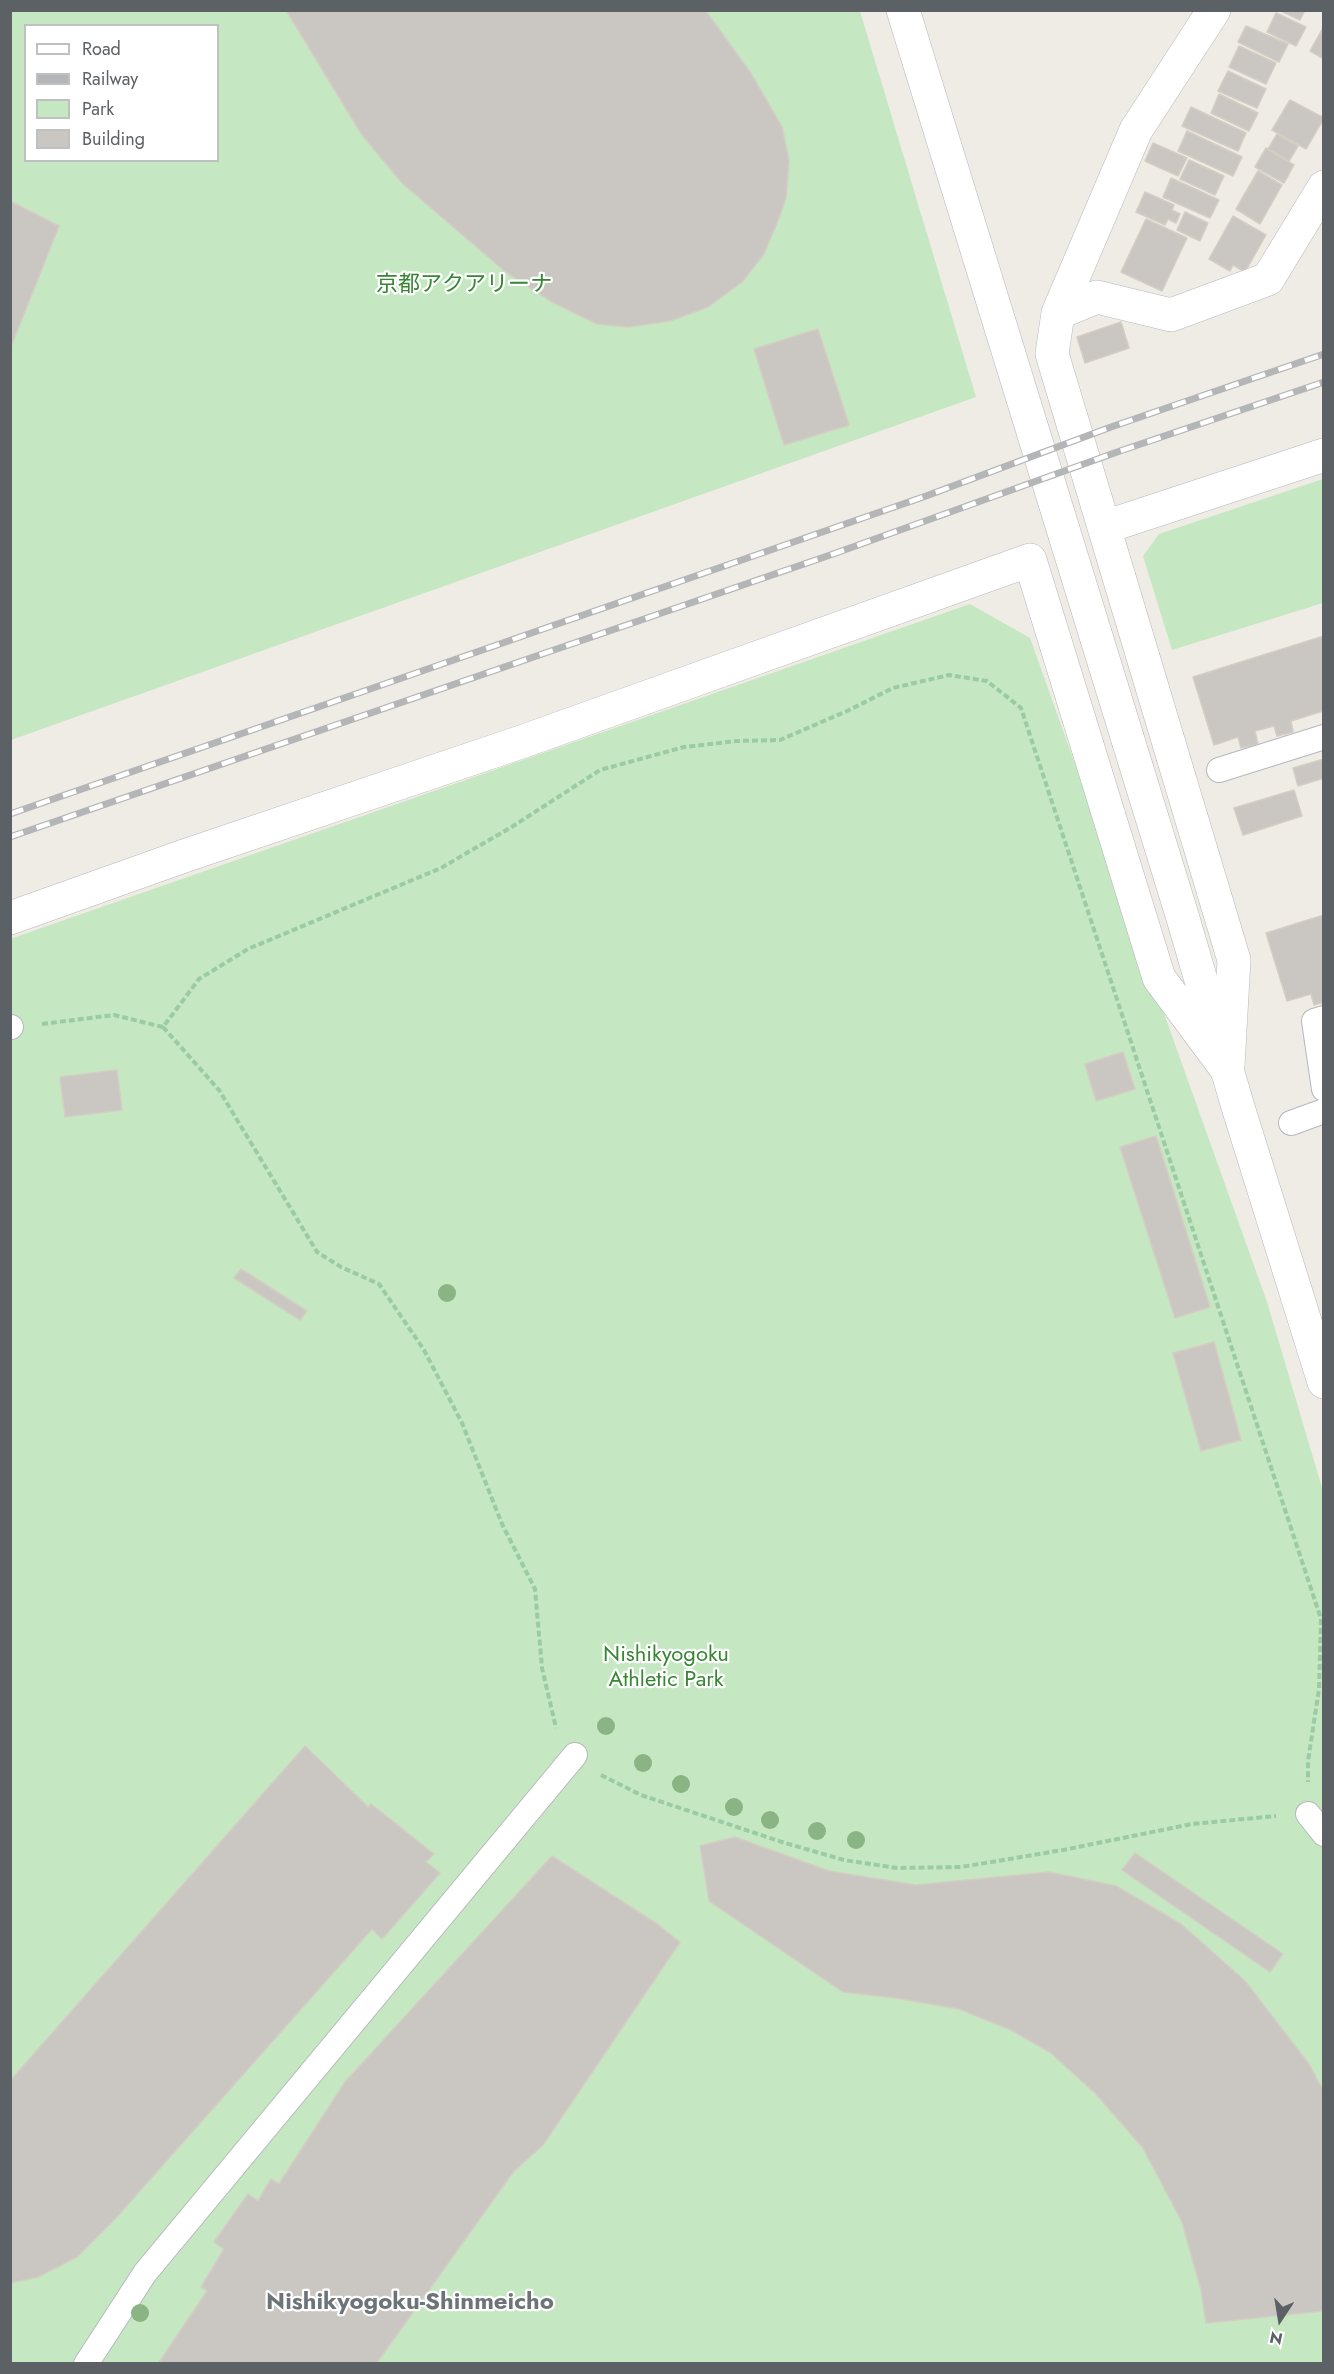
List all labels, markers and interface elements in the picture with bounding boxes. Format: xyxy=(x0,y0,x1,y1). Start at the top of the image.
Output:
legend xyxy=(24,24,219,162)
text: Road xyxy=(82,36,121,62)
text: Railway xyxy=(82,66,138,92)
text: Park xyxy=(82,96,114,122)
text: Building xyxy=(82,126,145,152)
park label: 京都アクアリーナ xyxy=(376,273,552,299)
park label: Nishikyogoku Athletic Park xyxy=(603,1643,729,1694)
district label: Nishikyogoku-Shinmeicho xyxy=(266,2289,554,2317)
north arrow xyxy=(1250,2290,1310,2350)
text: N xyxy=(1268,2326,1285,2351)

